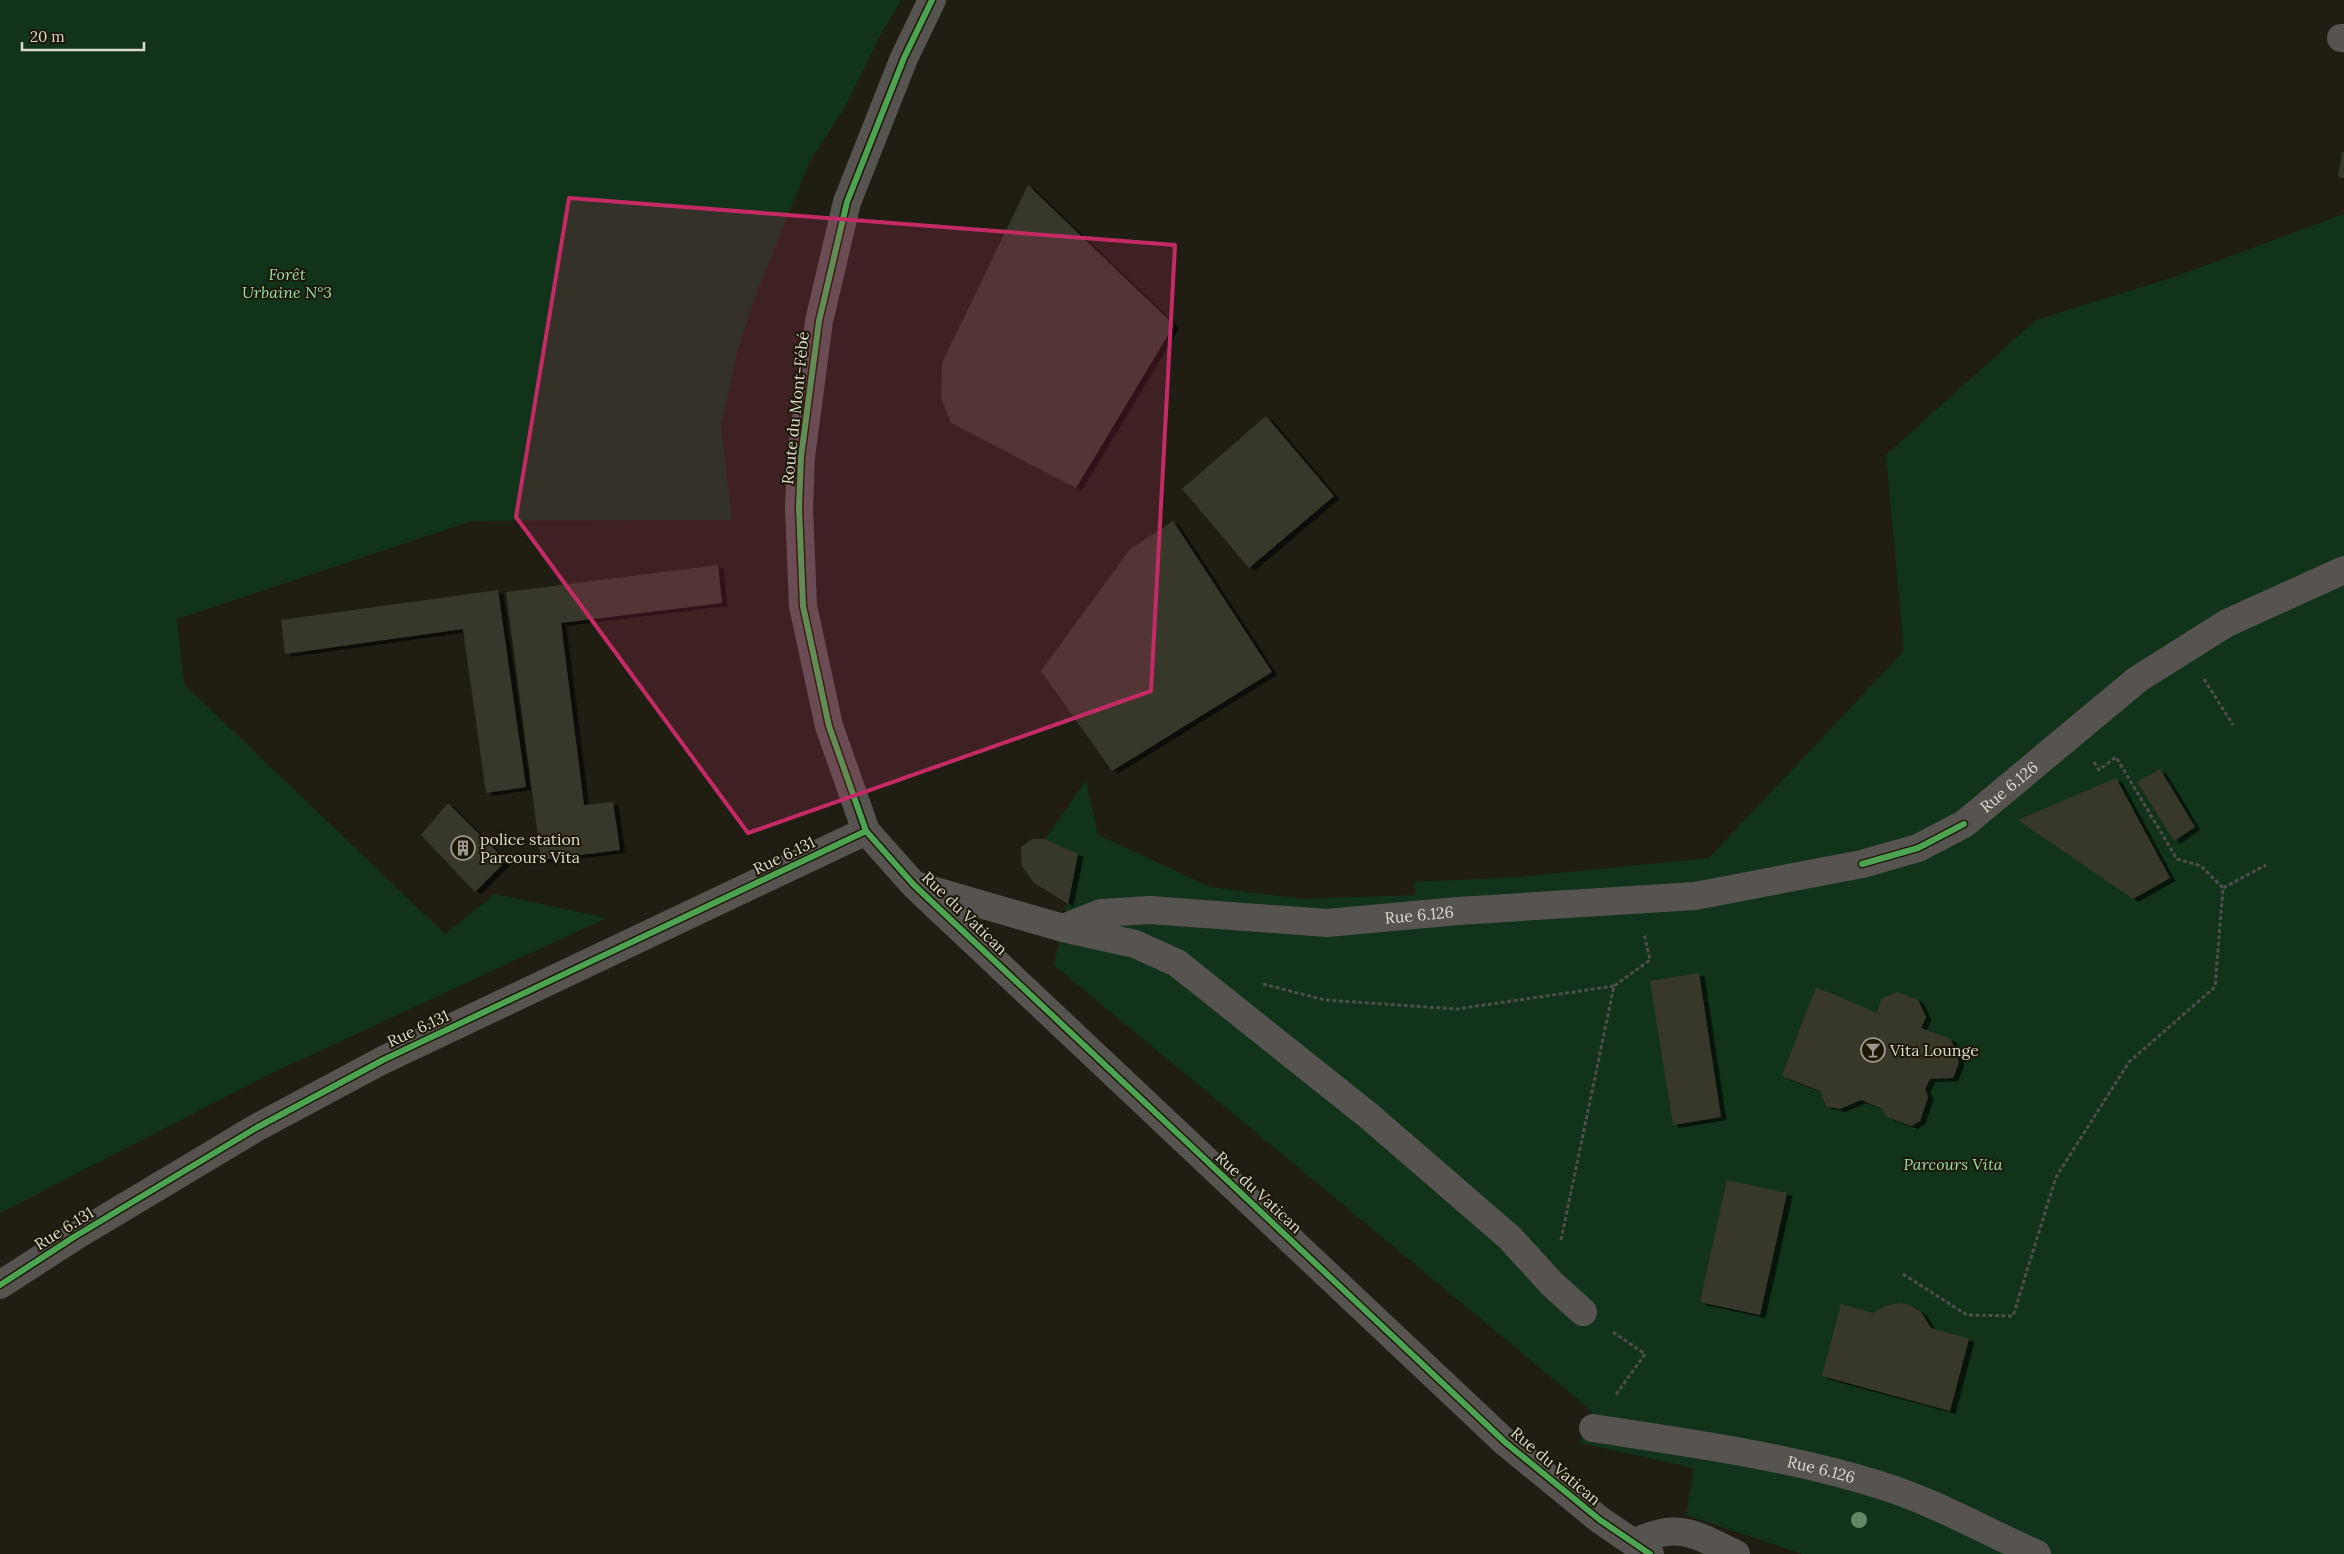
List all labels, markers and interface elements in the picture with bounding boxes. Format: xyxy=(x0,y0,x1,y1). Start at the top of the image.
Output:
scale bar xyxy=(22,20,145,52)
text: 20 m xyxy=(30,27,65,46)
park label: Forêt Urbaine N°3 xyxy=(242,264,332,302)
street label: Route du Mont-Fébé xyxy=(777,330,813,485)
street label: Rue 6.126 xyxy=(1976,757,2042,817)
place label: police station Parcours Vita xyxy=(480,829,581,867)
street label: Rue 6.131 xyxy=(750,831,818,879)
building icon: police station Parcours Vita xyxy=(450,835,476,861)
street label: Rue du Vatican xyxy=(918,867,1012,959)
street label: Rue 6.126 xyxy=(1384,901,1455,928)
street label: Rue 6.131 xyxy=(384,1005,452,1051)
bar icon: Vita Lounge xyxy=(1860,1037,1886,1063)
place label: Vita Lounge xyxy=(1889,1040,1979,1060)
street label: Rue du Vatican xyxy=(1212,1147,1307,1237)
park label: Parcours Vita xyxy=(1903,1154,2003,1174)
street label: Rue 6.131 xyxy=(31,1202,98,1254)
street label: Rue du Vatican xyxy=(1507,1423,1605,1510)
street label: Rue 6.126 xyxy=(1785,1451,1858,1487)

